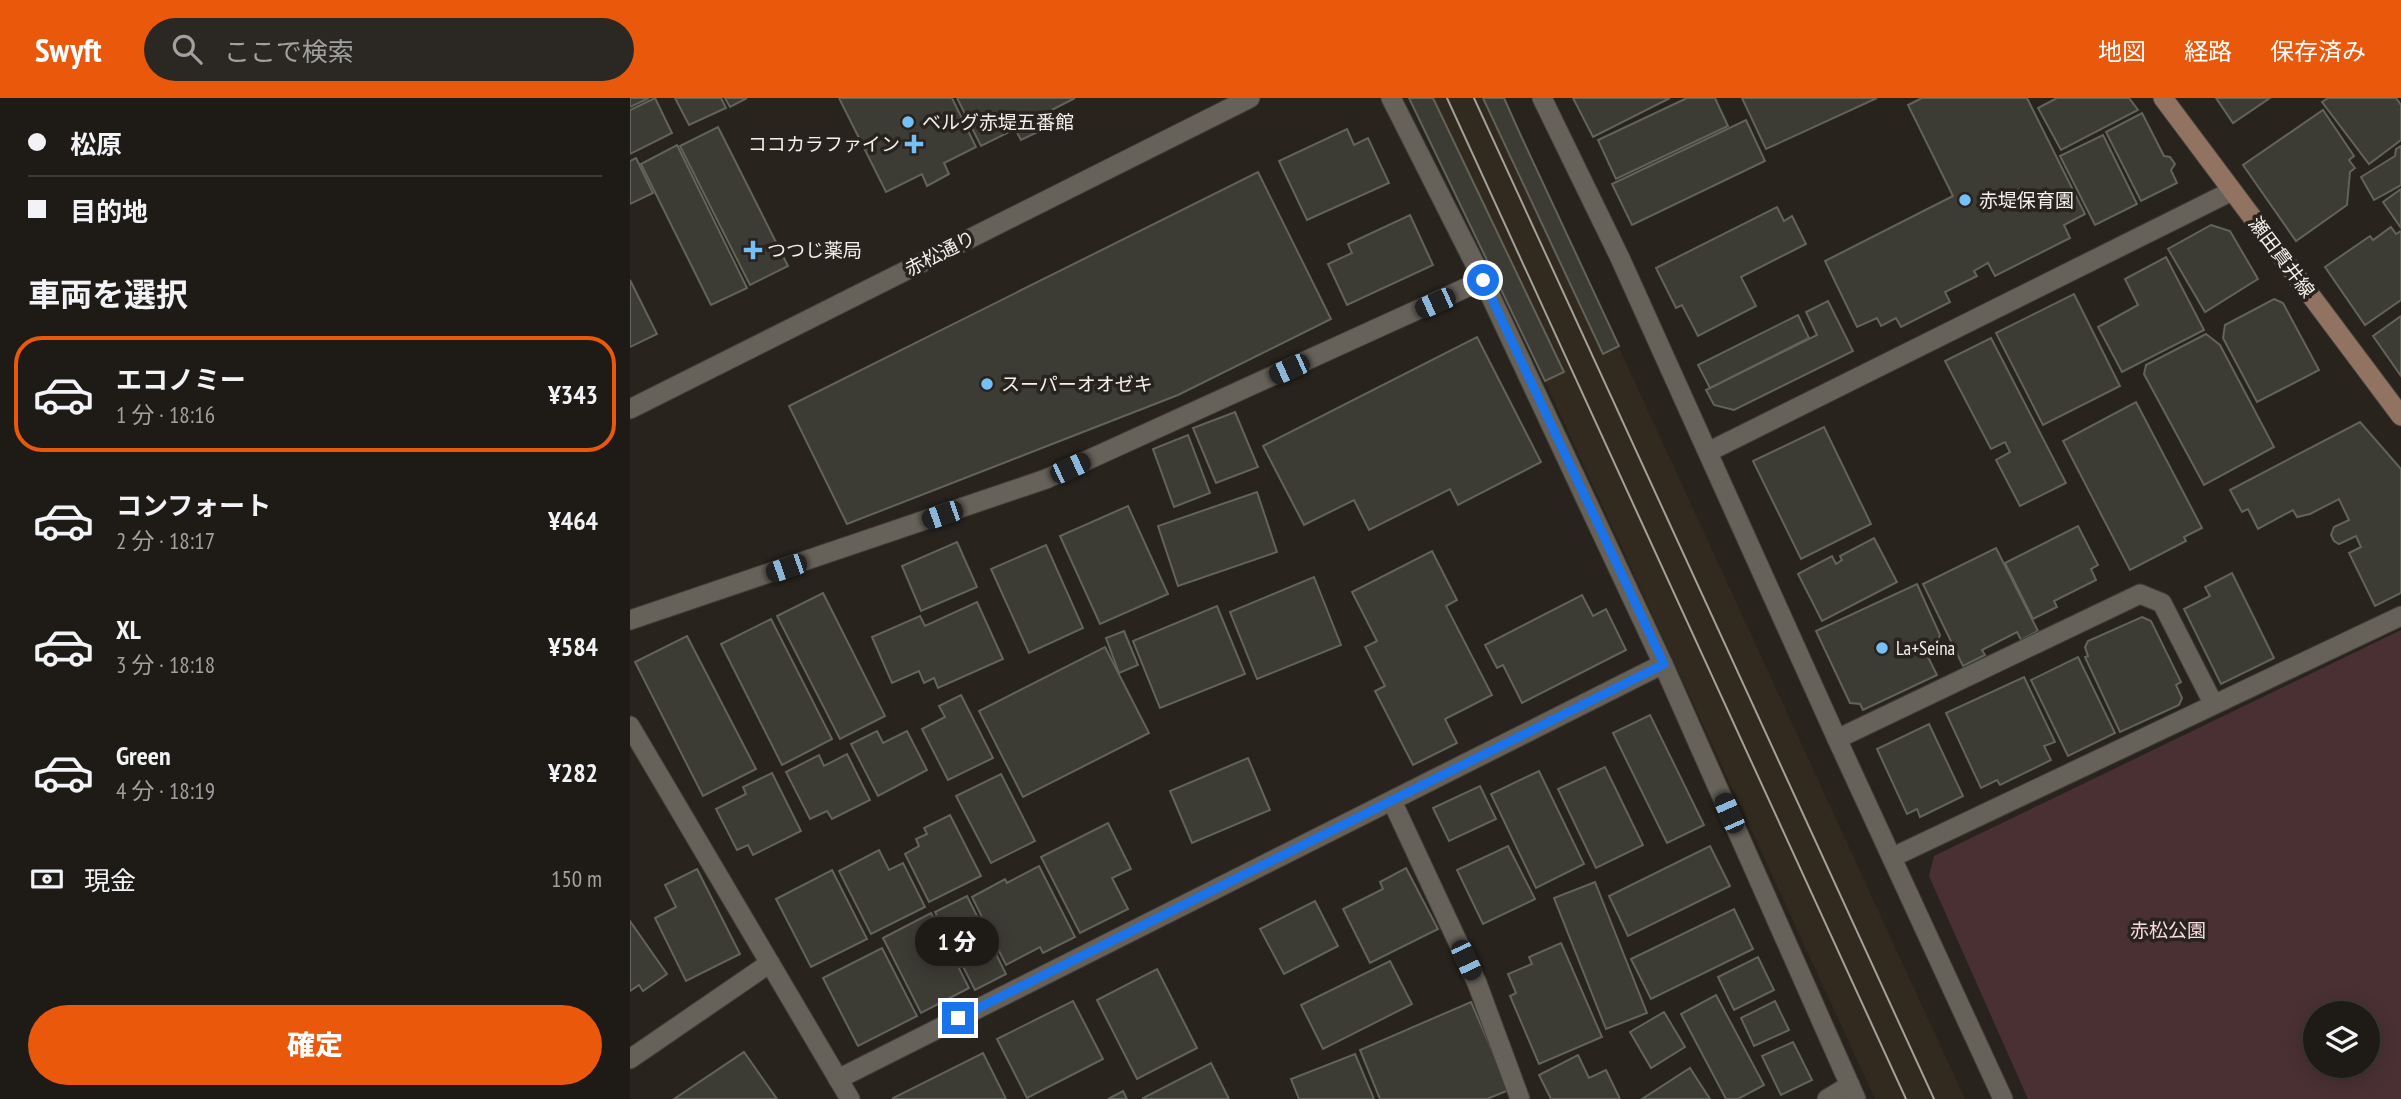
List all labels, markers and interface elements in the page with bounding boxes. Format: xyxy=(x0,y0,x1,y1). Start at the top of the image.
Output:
search box xyxy=(144,18,634,81)
text: Swyft xyxy=(35,28,102,71)
icon: search xyxy=(168,30,206,68)
text: ここで検索 xyxy=(224,35,354,68)
text: 地図 xyxy=(2098,36,2146,67)
text: 経路 xyxy=(2184,36,2232,67)
text: 保存済み xyxy=(2270,36,2366,67)
place label: ベルグ赤堤五番館 xyxy=(922,110,1074,134)
marker: ベルグ赤堤五番館 xyxy=(900,114,916,130)
text: 松原 xyxy=(70,128,122,161)
place label: ココカラファイン xyxy=(748,132,900,156)
marker: ココカラファイン xyxy=(906,136,922,152)
place label: 赤堤保育園 xyxy=(1979,188,2074,212)
marker: 赤堤保育園 xyxy=(1957,192,1973,208)
text: 目的地 xyxy=(70,195,148,228)
street label: 瀬田貫井線 xyxy=(2244,212,2320,302)
street label: 赤松通り xyxy=(901,225,979,281)
place label: つつじ薬局 xyxy=(767,238,862,262)
marker: つつじ薬局 xyxy=(745,242,761,258)
route start xyxy=(1467,264,1499,296)
text: 車両を選択 xyxy=(28,273,188,315)
car xyxy=(1412,285,1459,321)
car xyxy=(1266,351,1313,387)
icon: car xyxy=(32,363,95,426)
text: エコノミー xyxy=(116,363,246,396)
place label: スーパーオオゼキ xyxy=(1001,372,1153,396)
marker: スーパーオオゼキ xyxy=(979,376,995,392)
text: ¥343 xyxy=(548,378,598,411)
text: 1 分 · 18:16 xyxy=(116,400,215,429)
car xyxy=(1047,450,1094,486)
icon: car xyxy=(32,489,95,552)
text: コンフォート xyxy=(116,489,271,522)
car xyxy=(919,498,966,532)
text: ¥464 xyxy=(548,504,598,537)
text: 2 分 · 18:17 xyxy=(116,526,215,555)
car xyxy=(763,551,810,585)
text: XL xyxy=(116,613,141,646)
icon: car xyxy=(32,615,95,678)
text: ¥584 xyxy=(548,630,598,663)
place label: La+Seina xyxy=(1896,636,1955,660)
marker: La+Seina xyxy=(1874,640,1890,656)
text: 3 分 · 18:18 xyxy=(116,650,215,679)
text: Green xyxy=(116,739,171,772)
icon: car xyxy=(32,741,95,804)
text: ¥282 xyxy=(548,756,598,789)
text: 4 分 · 18:19 xyxy=(116,776,215,805)
car xyxy=(1711,790,1748,836)
icon: cash xyxy=(28,860,66,898)
text: 現金 xyxy=(84,864,136,897)
text: 150 m xyxy=(551,864,602,893)
callout: 1 分 xyxy=(916,916,1000,965)
park label: 赤松公園 xyxy=(2130,918,2206,942)
text: 1 分 xyxy=(938,927,976,956)
car xyxy=(1448,937,1485,983)
map controls xyxy=(2303,1001,2380,1078)
button: layers xyxy=(2303,1001,2380,1078)
route end xyxy=(942,1002,974,1034)
button: 確定 xyxy=(28,1005,602,1085)

